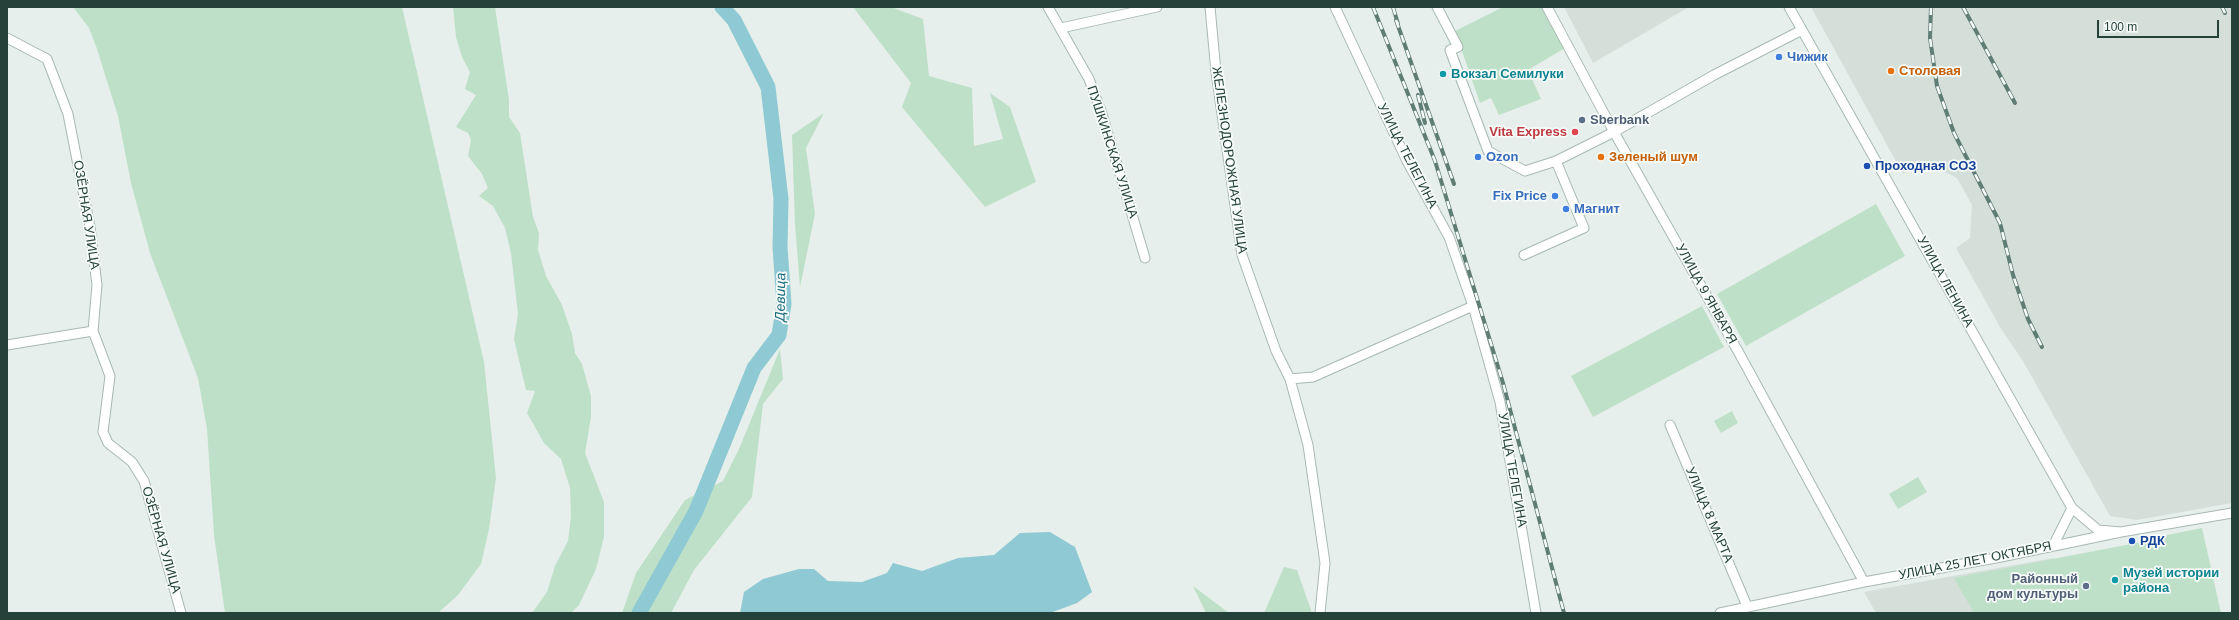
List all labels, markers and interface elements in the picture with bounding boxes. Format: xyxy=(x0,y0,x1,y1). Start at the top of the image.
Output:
scale bar xyxy=(2099,12,2221,38)
text: 100 m xyxy=(2104,20,2137,34)
place label: Чижик xyxy=(1787,49,1828,65)
marker: Чижик xyxy=(1774,52,1784,62)
place label: Столовая xyxy=(1899,63,1961,79)
street label: ЖЕЛЕЗНОДОРОЖНАЯ УЛИЦА xyxy=(1208,65,1250,255)
place label: Вокзал Семилуки xyxy=(1451,66,1564,82)
marker: Столовая xyxy=(1886,66,1896,76)
marker: Вокзал Семилуки xyxy=(1438,69,1448,79)
street label: ПУШКИНСКАЯ УЛИЦА xyxy=(1083,84,1141,220)
street label: УЛИЦА ТЕЛЕГИНА xyxy=(1374,101,1440,211)
place label: Sberbank xyxy=(1590,112,1649,128)
marker: Sberbank xyxy=(1577,115,1587,125)
place label: Vita Express xyxy=(1489,124,1567,140)
marker: Vita Express xyxy=(1570,127,1580,137)
place label: Ozon xyxy=(1486,149,1518,165)
place label: Зеленый шум xyxy=(1609,149,1698,165)
marker: Ozon xyxy=(1473,152,1483,162)
marker: Зеленый шум xyxy=(1596,152,1606,162)
place label: Проходная СОЗ xyxy=(1875,158,1976,174)
street label: ОЗЁРНАЯ УЛИЦА xyxy=(70,159,102,271)
marker: Проходная СОЗ xyxy=(1862,161,1872,171)
place label: Fix Price xyxy=(1493,188,1547,204)
marker: Fix Price xyxy=(1550,191,1560,201)
place label: Магнит xyxy=(1574,201,1620,217)
marker: Магнит xyxy=(1561,204,1571,214)
street label: УЛИЦА ЛЕНИНА xyxy=(1914,234,1976,330)
street label: УЛИЦА 9 ЯНВАРЯ xyxy=(1672,241,1740,347)
water label: Девица xyxy=(772,273,790,321)
street label: УЛИЦА ТЕЛЕГИНА xyxy=(1494,412,1530,528)
street label: УЛИЦА 8 МАРТА xyxy=(1682,465,1736,565)
street label: ОЗЁРНАЯ УЛИЦА xyxy=(138,485,184,595)
place label: РДК xyxy=(2140,533,2165,549)
marker: РДК xyxy=(2127,536,2137,546)
street label: УЛИЦА 25 ЛЕТ ОКТЯБРЯ xyxy=(1897,539,2053,583)
place label: Музей истории района xyxy=(2123,565,2219,596)
place label: Районный дом культуры xyxy=(1987,571,2078,602)
marker: Музей истории района xyxy=(2110,575,2120,585)
marker: Районный дом культуры xyxy=(2081,581,2091,591)

